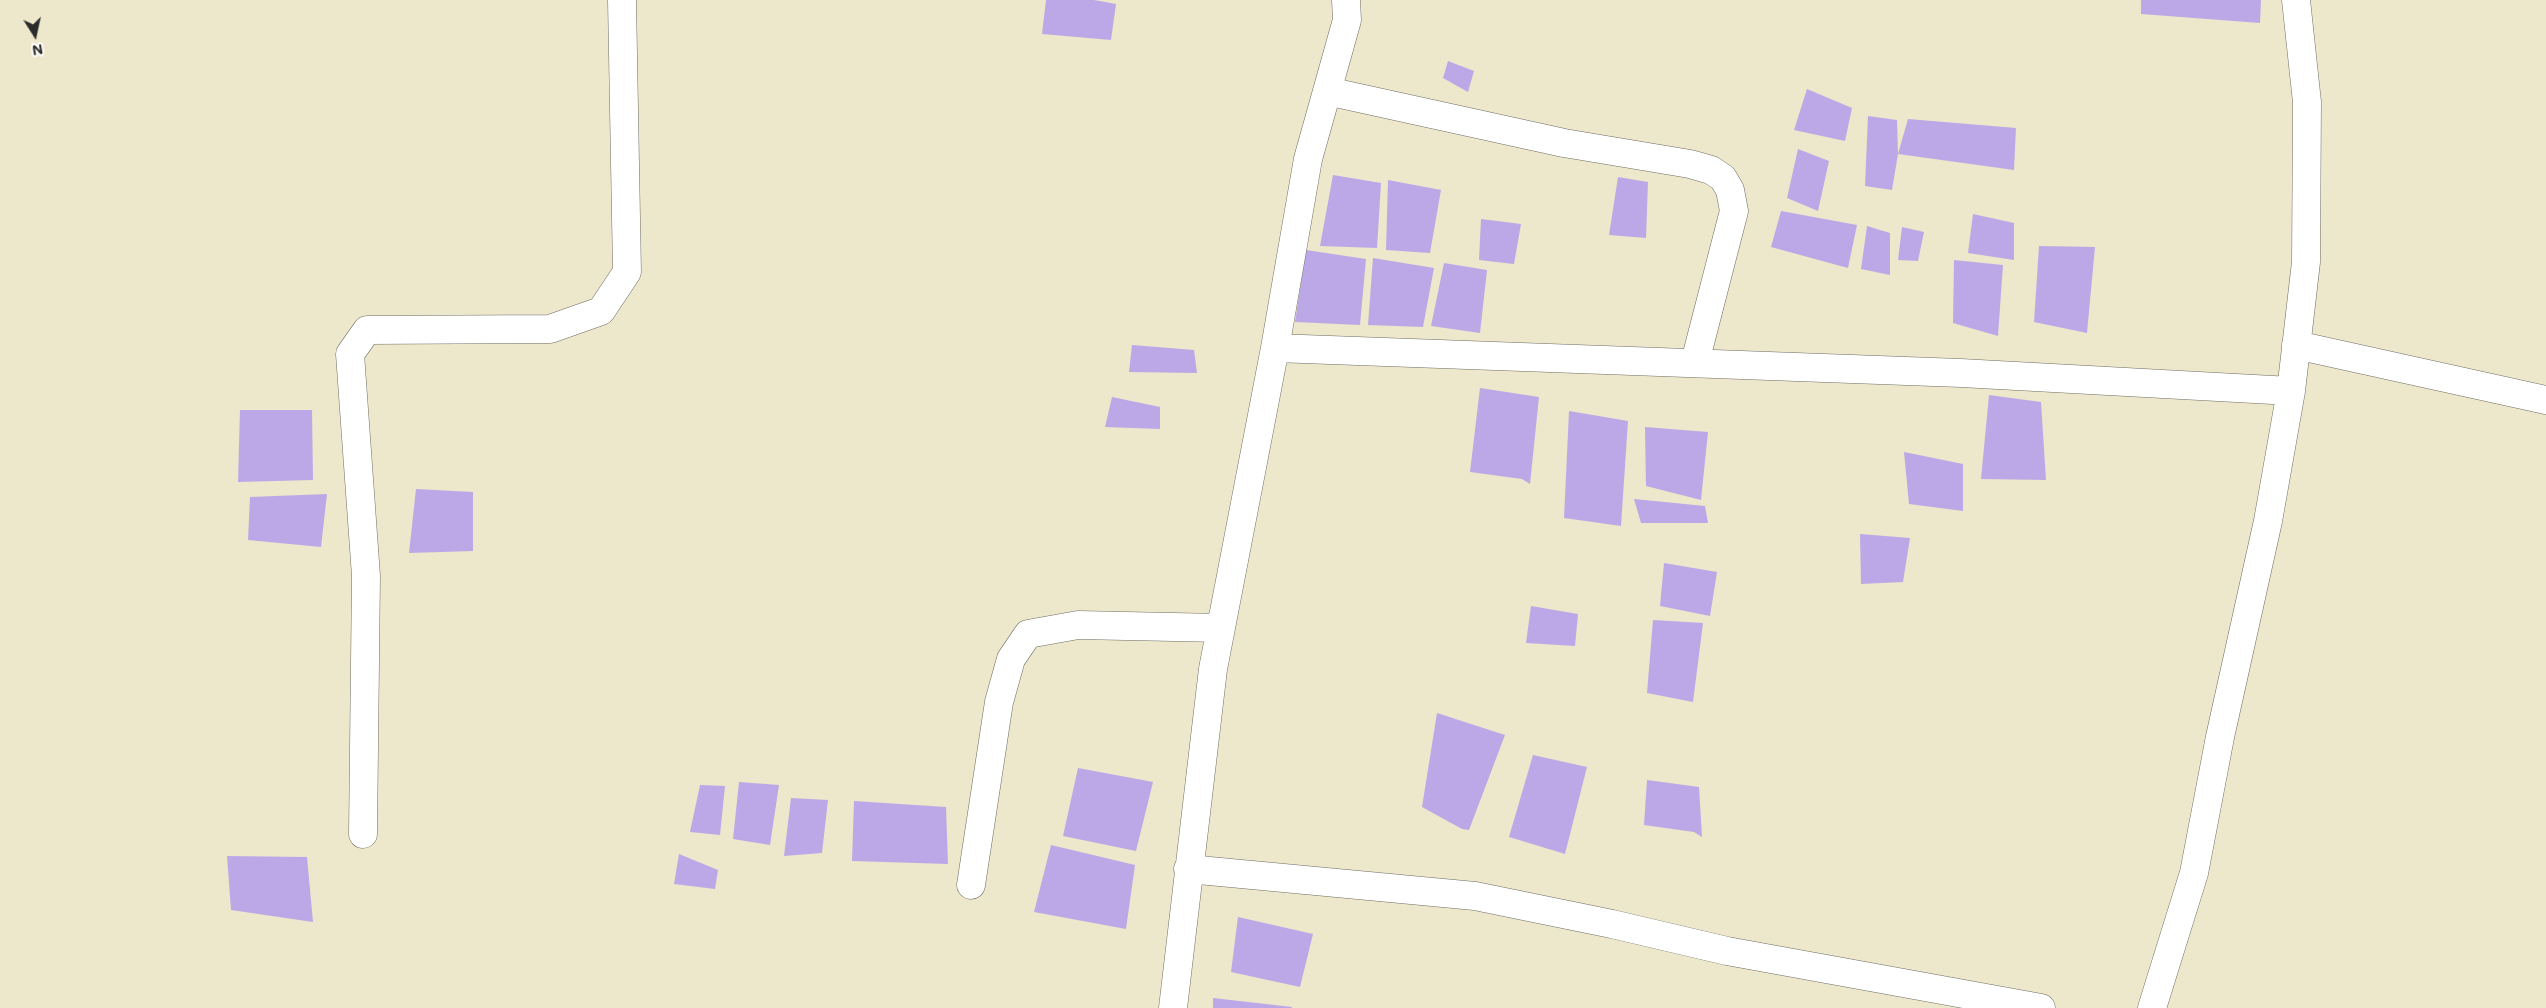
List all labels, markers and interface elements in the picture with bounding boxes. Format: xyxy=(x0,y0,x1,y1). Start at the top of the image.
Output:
north arrow xyxy=(10,10,60,60)
text: N xyxy=(31,40,45,61)

